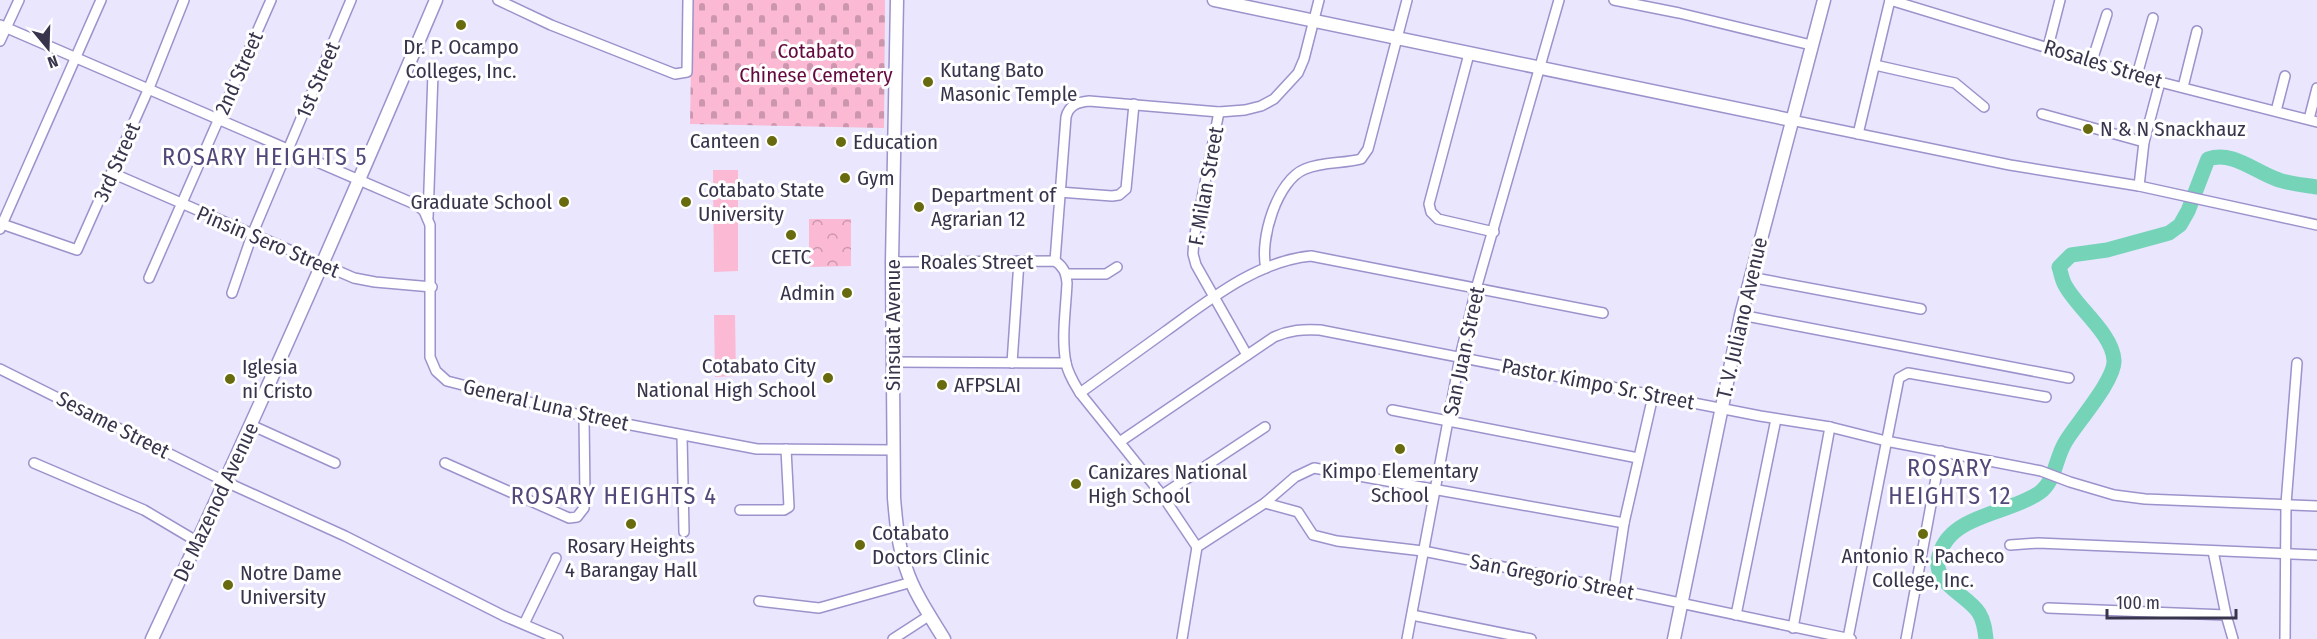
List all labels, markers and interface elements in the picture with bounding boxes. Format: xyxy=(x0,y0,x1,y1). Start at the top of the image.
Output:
north arrow xyxy=(18,18,78,78)
marker: Dr. P. Ocampo Colleges, Inc. xyxy=(454,18,468,32)
street label: 2nd Street xyxy=(209,27,269,119)
place label: Dr. P. Ocampo Colleges, Inc. xyxy=(403,34,519,84)
street label: Rosales Street xyxy=(2041,34,2165,94)
street label: 1st Street xyxy=(290,38,346,122)
park label: Cotabato Chinese Cemetery xyxy=(739,38,893,88)
text: N xyxy=(45,51,60,72)
place label: Kutang Bato Masonic Temple xyxy=(940,57,1077,107)
marker: Kutang Bato Masonic Temple xyxy=(921,75,935,89)
place label: N & N Snackhauz xyxy=(2100,116,2245,142)
street label: 3rd Street xyxy=(88,118,146,206)
marker: N & N Snackhauz xyxy=(2081,122,2095,136)
street label: F. Milan Street xyxy=(1183,124,1229,248)
place label: Canteen xyxy=(690,128,760,154)
place label: Education xyxy=(853,129,938,155)
marker: Canteen xyxy=(765,134,779,148)
marker: Education xyxy=(834,135,848,149)
district label: ROSARY HEIGHTS 5 xyxy=(162,143,368,171)
place label: Gym xyxy=(857,165,895,191)
marker: Gym xyxy=(838,171,852,185)
place label: Cotabato State University xyxy=(698,177,824,227)
place label: Department of Agrarian 12 xyxy=(931,182,1057,232)
place label: Graduate School xyxy=(411,189,552,215)
marker: Graduate School xyxy=(557,195,571,209)
marker: Cotabato State University xyxy=(679,195,693,209)
street label: Pinsin Sero Street xyxy=(193,200,344,284)
marker: Department of Agrarian 12 xyxy=(912,200,926,214)
marker: CETC xyxy=(784,228,798,242)
street label: T. V. Juliano Avenue xyxy=(1711,235,1773,401)
place label: CETC xyxy=(771,244,811,270)
street label: Roales Street xyxy=(920,249,1034,275)
street label: Sinsuat Avenue xyxy=(880,259,906,391)
place label: Admin xyxy=(780,280,835,306)
street label: San Juan Street xyxy=(1438,284,1490,418)
marker: Admin xyxy=(840,286,854,300)
place label: Cotabato City National High School xyxy=(636,353,817,403)
street label: Pastor Kimpo Sr. Street xyxy=(1499,353,1697,415)
place label: Iglesia ni Cristo xyxy=(242,354,313,404)
marker: Cotabato City National High School xyxy=(821,371,835,385)
marker: Iglesia ni Cristo xyxy=(223,372,237,386)
place label: AFPSLAI xyxy=(954,372,1021,398)
street label: General Luna Street xyxy=(461,373,631,437)
marker: AFPSLAI xyxy=(935,378,949,392)
street label: Sesame Street xyxy=(52,385,174,465)
street label: De Mazenod Avenue xyxy=(168,418,264,586)
marker: Kimpo Elementary School xyxy=(1393,442,1407,456)
district label: ROSARY HEIGHTS 12 xyxy=(1888,454,2012,510)
place label: Kimpo Elementary School xyxy=(1322,458,1479,508)
place label: Canizares National High School xyxy=(1088,459,1248,509)
marker: Canizares National High School xyxy=(1069,477,1083,491)
district label: ROSARY HEIGHTS 4 xyxy=(511,482,717,510)
marker: Rosary Heights 4 Barangay Hall xyxy=(624,517,638,531)
place label: Cotabato Doctors Clinic xyxy=(872,520,989,570)
marker: Antonio R. Pacheco College, Inc. xyxy=(1916,527,1930,541)
place label: Rosary Heights 4 Barangay Hall xyxy=(565,533,698,583)
marker: Cotabato Doctors Clinic xyxy=(853,538,867,552)
place label: Antonio R. Pacheco College, Inc. xyxy=(1841,543,2005,593)
street label: San Gregorio Street xyxy=(1468,548,1636,606)
place label: Notre Dame University xyxy=(240,560,342,610)
marker: Notre Dame University xyxy=(221,578,235,592)
scale bar xyxy=(2107,582,2236,620)
text: 100 m xyxy=(2116,592,2160,614)

